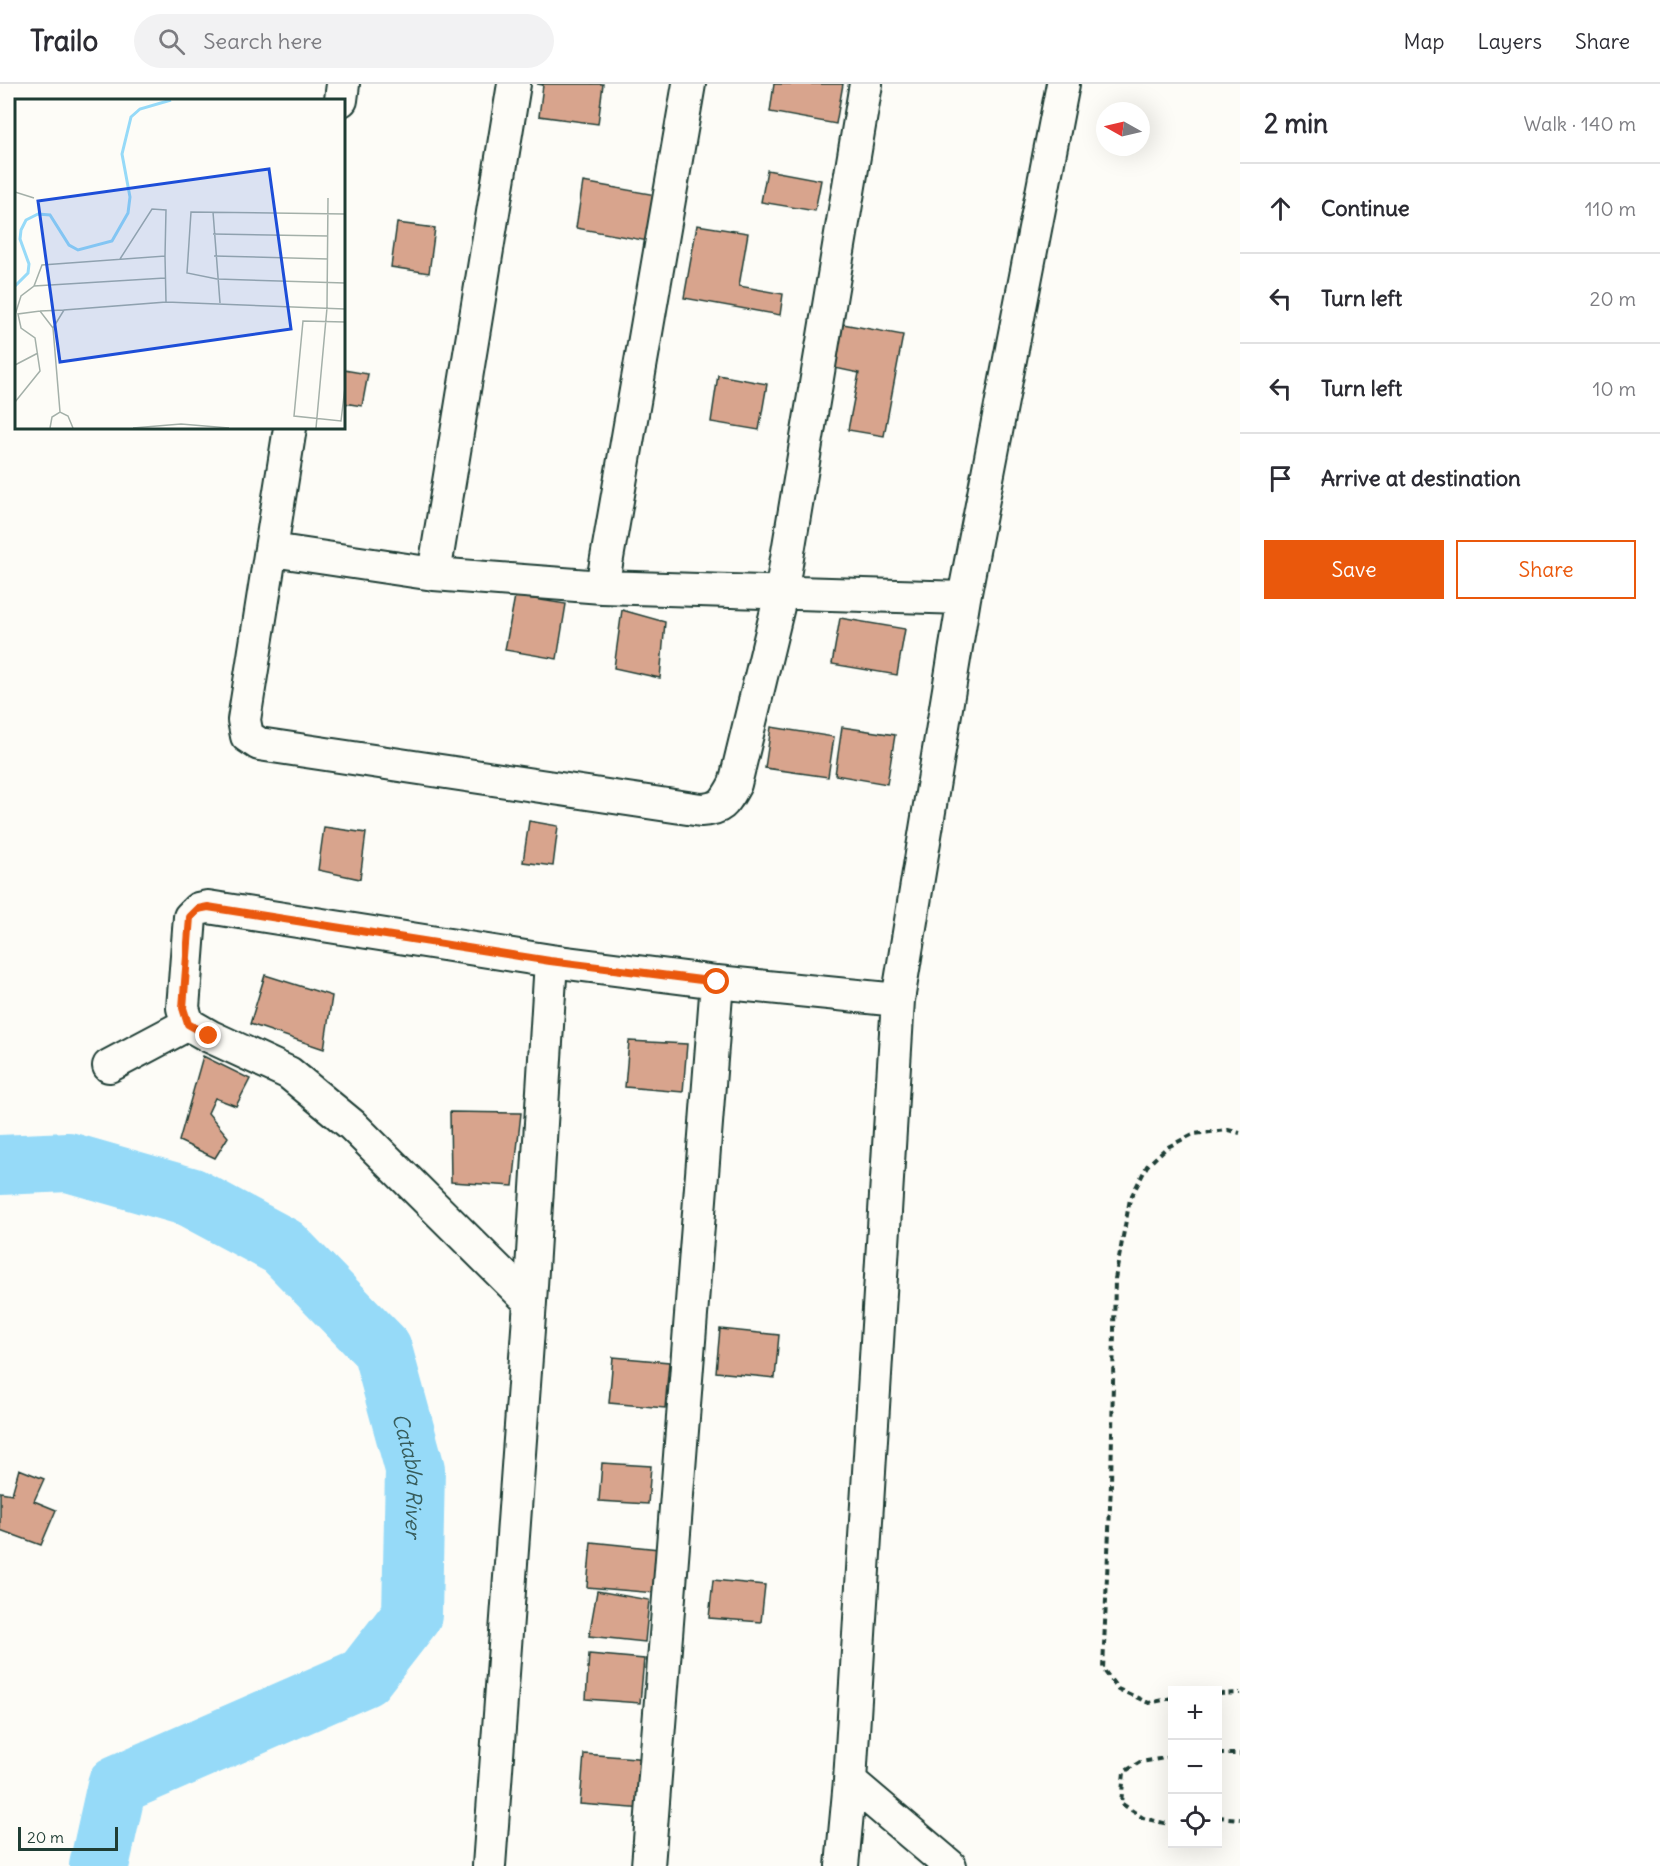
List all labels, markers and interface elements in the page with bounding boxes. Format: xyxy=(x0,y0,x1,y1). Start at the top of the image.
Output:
search box xyxy=(134,14,554,68)
text: Trailo xyxy=(30,23,98,59)
icon: search xyxy=(155,25,188,58)
text: Search here xyxy=(203,27,322,55)
text: Map xyxy=(1404,28,1444,55)
text: Layers xyxy=(1477,28,1542,55)
text: Share xyxy=(1575,28,1630,55)
inset map xyxy=(15,99,345,429)
north arrow xyxy=(1096,102,1150,156)
text: 2 min xyxy=(1264,107,1328,140)
text: Walk · 140 m xyxy=(1523,111,1636,136)
icon: ahead xyxy=(1264,192,1297,225)
text: Continue xyxy=(1321,194,1410,222)
text: 110 m xyxy=(1585,196,1636,221)
icon: left xyxy=(1264,282,1297,315)
text: Turn left xyxy=(1321,284,1402,312)
text: 20 m xyxy=(1590,286,1636,311)
icon: left xyxy=(1264,372,1297,405)
text: Turn left xyxy=(1321,374,1402,402)
text: 10 m xyxy=(1593,376,1636,401)
icon: arrive xyxy=(1264,462,1297,495)
text: Arrive at destination xyxy=(1321,464,1521,492)
button: Save xyxy=(1264,540,1444,599)
button: Share xyxy=(1456,540,1636,599)
route start xyxy=(703,968,729,994)
route end xyxy=(195,1022,221,1048)
water label: Catabla River xyxy=(387,1410,429,1541)
map controls xyxy=(1168,1686,1222,1848)
button: + xyxy=(1168,1686,1222,1740)
button: − xyxy=(1168,1740,1222,1794)
button: locate xyxy=(1168,1794,1222,1848)
scale bar xyxy=(18,1824,118,1852)
text: 20 m xyxy=(27,1827,64,1847)

